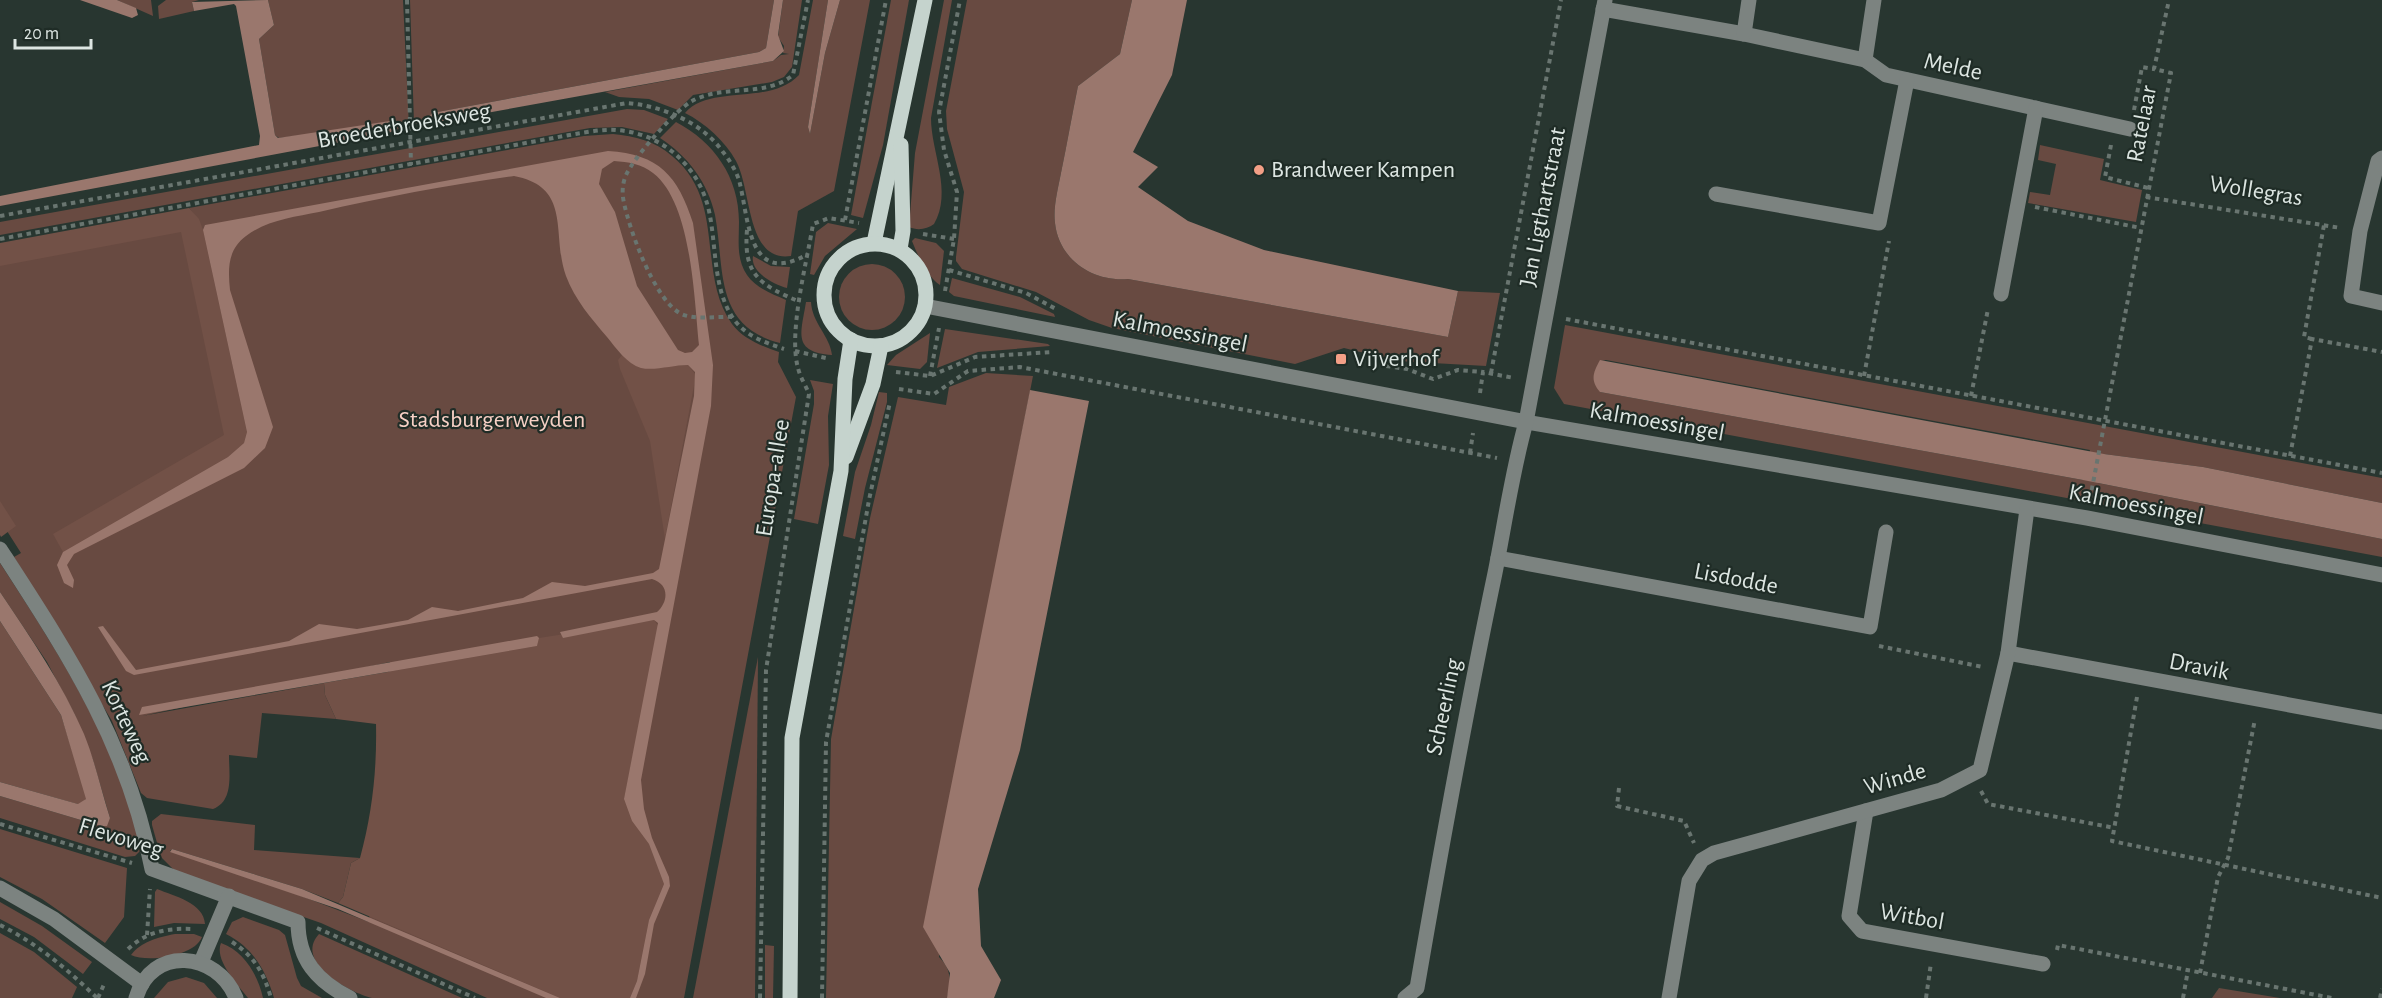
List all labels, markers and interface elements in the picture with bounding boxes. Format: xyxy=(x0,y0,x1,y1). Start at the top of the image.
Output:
scale bar xyxy=(15,12,92,50)
text: 20 m xyxy=(24,25,59,43)
street label: Melde xyxy=(1922,49,1984,85)
street label: Ratelaar xyxy=(2123,83,2161,165)
street label: Broederbroeksweg xyxy=(316,99,493,153)
street label: Jan Ligthartstraat xyxy=(1516,125,1570,289)
place label: Brandweer Kampen xyxy=(1271,158,1455,182)
marker: Brandweer Kampen xyxy=(1252,163,1266,177)
street label: Wollegras xyxy=(2208,172,2304,210)
street label: Kalmoessingel xyxy=(1111,307,1249,357)
place label: Vijverhof xyxy=(1353,347,1440,371)
marker: Vijverhof xyxy=(1334,352,1348,366)
street label: Kalmoessingel xyxy=(1588,398,1726,446)
park label: Stadsburgerweyden xyxy=(399,408,585,432)
street label: Europa-allee xyxy=(752,418,794,538)
street label: Kalmoessingel xyxy=(2067,480,2205,530)
street label: Lisdodde xyxy=(1692,559,1780,599)
street label: Dravik xyxy=(2167,649,2231,685)
street label: Scheerling xyxy=(1422,656,1466,758)
street label: Korteweg xyxy=(96,677,156,768)
street label: Winde xyxy=(1861,759,1929,799)
street label: Flevoweg xyxy=(76,814,166,862)
street label: Witbol xyxy=(1878,900,1946,934)

